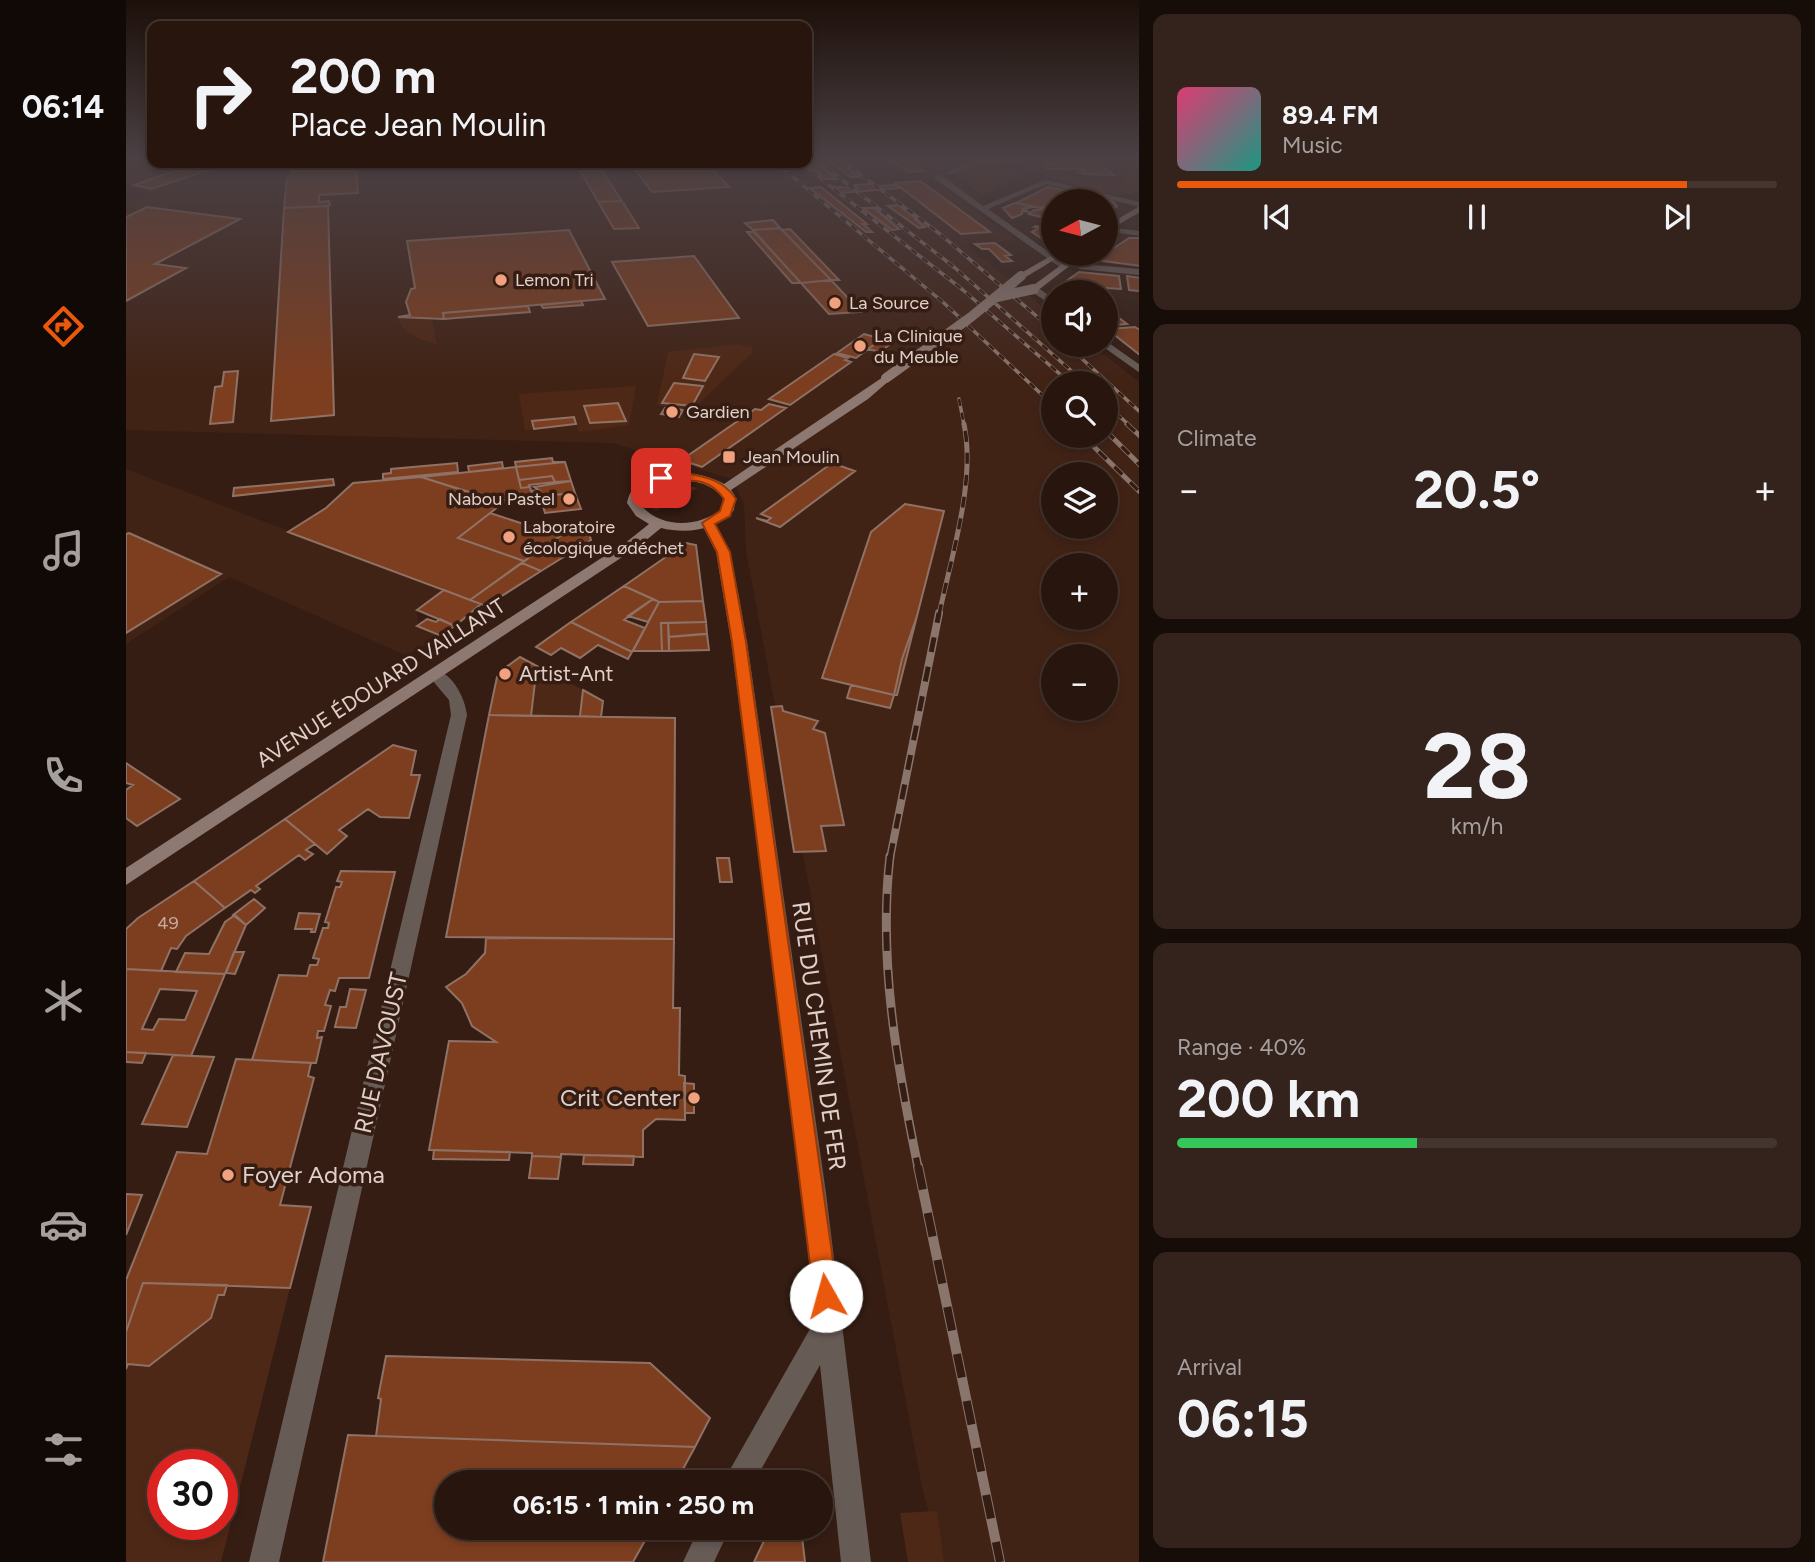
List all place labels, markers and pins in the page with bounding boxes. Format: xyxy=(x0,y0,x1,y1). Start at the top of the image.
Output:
place label: Lemon Tri xyxy=(515,269,594,291)
marker: Lemon Tri xyxy=(493,272,509,288)
place label: La Source xyxy=(849,292,929,314)
marker: La Source xyxy=(827,295,843,311)
place label: La Clinique du Meuble xyxy=(874,325,963,368)
marker: La Clinique du Meuble xyxy=(852,338,868,354)
place label: Gardien xyxy=(686,401,750,423)
marker: Gardien xyxy=(664,404,680,420)
place label: Jean Moulin xyxy=(743,446,840,468)
pin xyxy=(631,448,691,508)
marker: Jean Moulin xyxy=(721,449,737,465)
place label: Nabou Pastel xyxy=(448,488,555,510)
marker: Nabou Pastel xyxy=(561,491,577,507)
place label: Laboratoire écologique ødéchet xyxy=(523,516,684,559)
marker: Laboratoire écologique ødéchet xyxy=(501,529,517,545)
place label: Artist-Ant xyxy=(519,661,614,686)
marker: Artist-Ant xyxy=(497,666,513,682)
place label: Crit Center xyxy=(560,1083,680,1112)
marker: Crit Center xyxy=(686,1090,702,1106)
place label: Foyer Adoma xyxy=(242,1160,385,1189)
marker: Foyer Adoma xyxy=(220,1167,236,1183)

